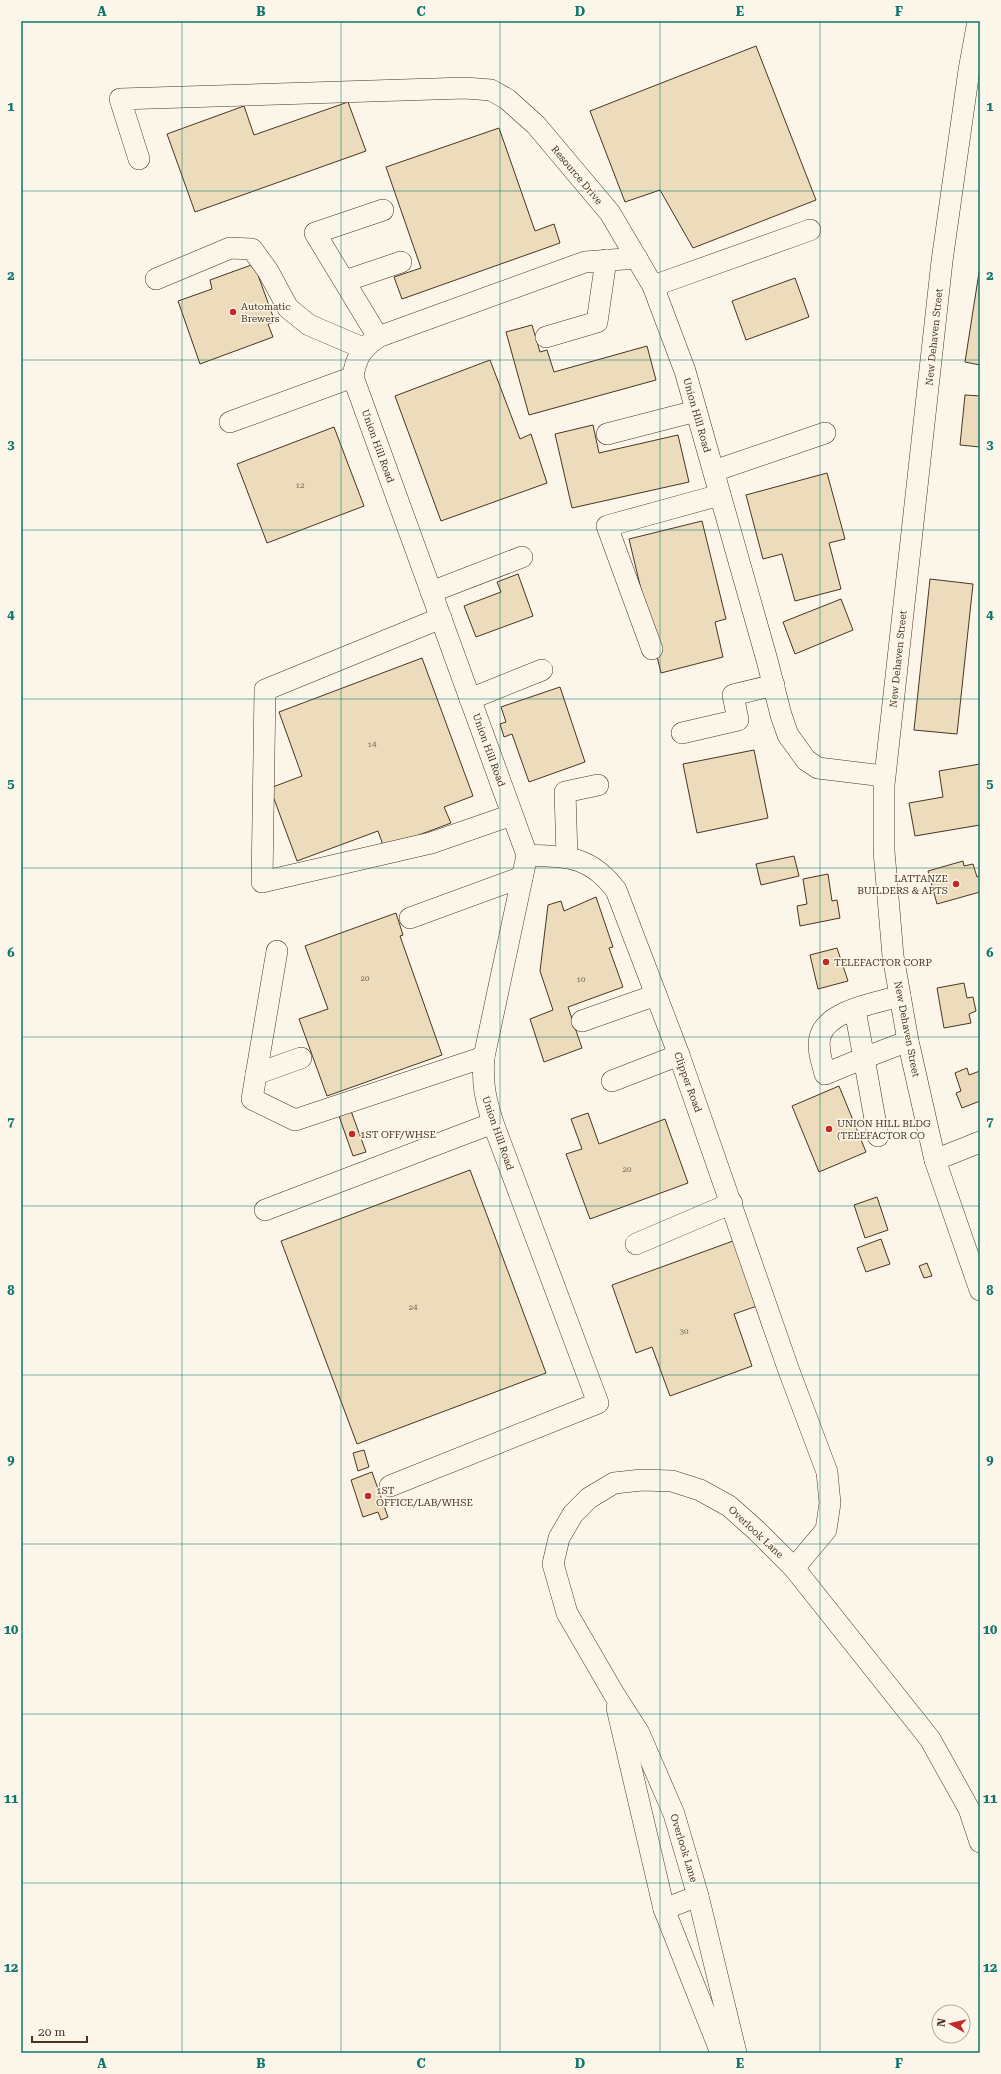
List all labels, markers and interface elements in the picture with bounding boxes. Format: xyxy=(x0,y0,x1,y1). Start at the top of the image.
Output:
text: A xyxy=(97,4,107,19)
text: B xyxy=(256,4,266,19)
text: C xyxy=(416,4,426,19)
text: D xyxy=(575,4,585,19)
text: E xyxy=(736,4,744,19)
text: F xyxy=(895,4,903,19)
text: 1 xyxy=(7,99,15,114)
text: 1 xyxy=(986,99,994,114)
street label: Resource Drive xyxy=(549,143,605,207)
text: 2 xyxy=(7,268,15,283)
text: 2 xyxy=(986,268,994,283)
street label: New Dehaven Street xyxy=(923,288,945,386)
place label: Automatic Brewers xyxy=(241,301,291,324)
marker: Automatic Brewers xyxy=(228,307,238,317)
street label: Union Hill Road xyxy=(681,376,713,454)
street label: Union Hill Road xyxy=(360,408,397,485)
text: 3 xyxy=(7,437,15,452)
text: 3 xyxy=(986,437,994,452)
house number: 12 xyxy=(296,481,305,490)
text: 4 xyxy=(7,607,15,622)
text: 4 xyxy=(986,607,994,622)
street label: New Dehaven Street xyxy=(887,610,909,708)
street label: Union Hill Road xyxy=(471,712,508,789)
house number: 14 xyxy=(368,740,377,749)
text: 5 xyxy=(7,776,15,791)
text: 5 xyxy=(986,776,994,791)
place label: LATTANZE BUILDERS & APTS xyxy=(857,873,948,896)
marker: LATTANZE BUILDERS & APTS xyxy=(951,879,961,889)
text: 6 xyxy=(7,945,15,960)
text: 6 xyxy=(986,945,994,960)
marker: TELEFACTOR CORP xyxy=(821,957,831,967)
place label: TELEFACTOR CORP xyxy=(834,957,932,968)
house number: 20 xyxy=(361,974,370,983)
house number: 10 xyxy=(577,975,586,984)
street label: New Dehaven Street xyxy=(892,980,922,1078)
street label: Clipper Road xyxy=(672,1050,704,1114)
street label: Union Hill Road xyxy=(480,1095,516,1172)
text: 7 xyxy=(7,1114,15,1129)
text: 7 xyxy=(986,1114,994,1129)
place label: UNION HILL BLDG (TELEFACTOR CO xyxy=(837,1118,931,1141)
marker: UNION HILL BLDG (TELEFACTOR CO xyxy=(824,1124,834,1134)
marker: 1ST OFF/WHSE xyxy=(347,1129,357,1139)
place label: 1ST OFF/WHSE xyxy=(360,1129,436,1140)
house number: 20 xyxy=(623,1165,632,1174)
text: 8 xyxy=(7,1283,15,1298)
text: 8 xyxy=(986,1283,994,1298)
house number: 24 xyxy=(409,1303,418,1312)
house number: 30 xyxy=(680,1327,689,1336)
text: 9 xyxy=(7,1452,15,1467)
text: 9 xyxy=(986,1452,994,1467)
place label: 1ST OFFICE/LAB/WHSE xyxy=(376,1485,473,1508)
marker: 1ST OFFICE/LAB/WHSE xyxy=(363,1491,373,1501)
street label: Overlook Lane xyxy=(726,1504,786,1561)
text: 10 xyxy=(4,1622,18,1637)
text: 10 xyxy=(983,1622,997,1637)
text: 11 xyxy=(4,1791,18,1806)
text: 11 xyxy=(983,1791,997,1806)
street label: Overlook Lane xyxy=(668,1812,700,1884)
text: 12 xyxy=(4,1960,18,1975)
text: 12 xyxy=(983,1960,997,1975)
north arrow xyxy=(931,2004,971,2044)
text: N xyxy=(935,2017,949,2028)
scale bar xyxy=(32,2018,87,2044)
text: 20 m xyxy=(38,2025,65,2039)
text: A xyxy=(97,2056,107,2071)
text: B xyxy=(256,2056,266,2071)
text: C xyxy=(416,2056,426,2071)
text: D xyxy=(575,2056,585,2071)
text: E xyxy=(736,2056,744,2071)
text: F xyxy=(895,2056,903,2071)

